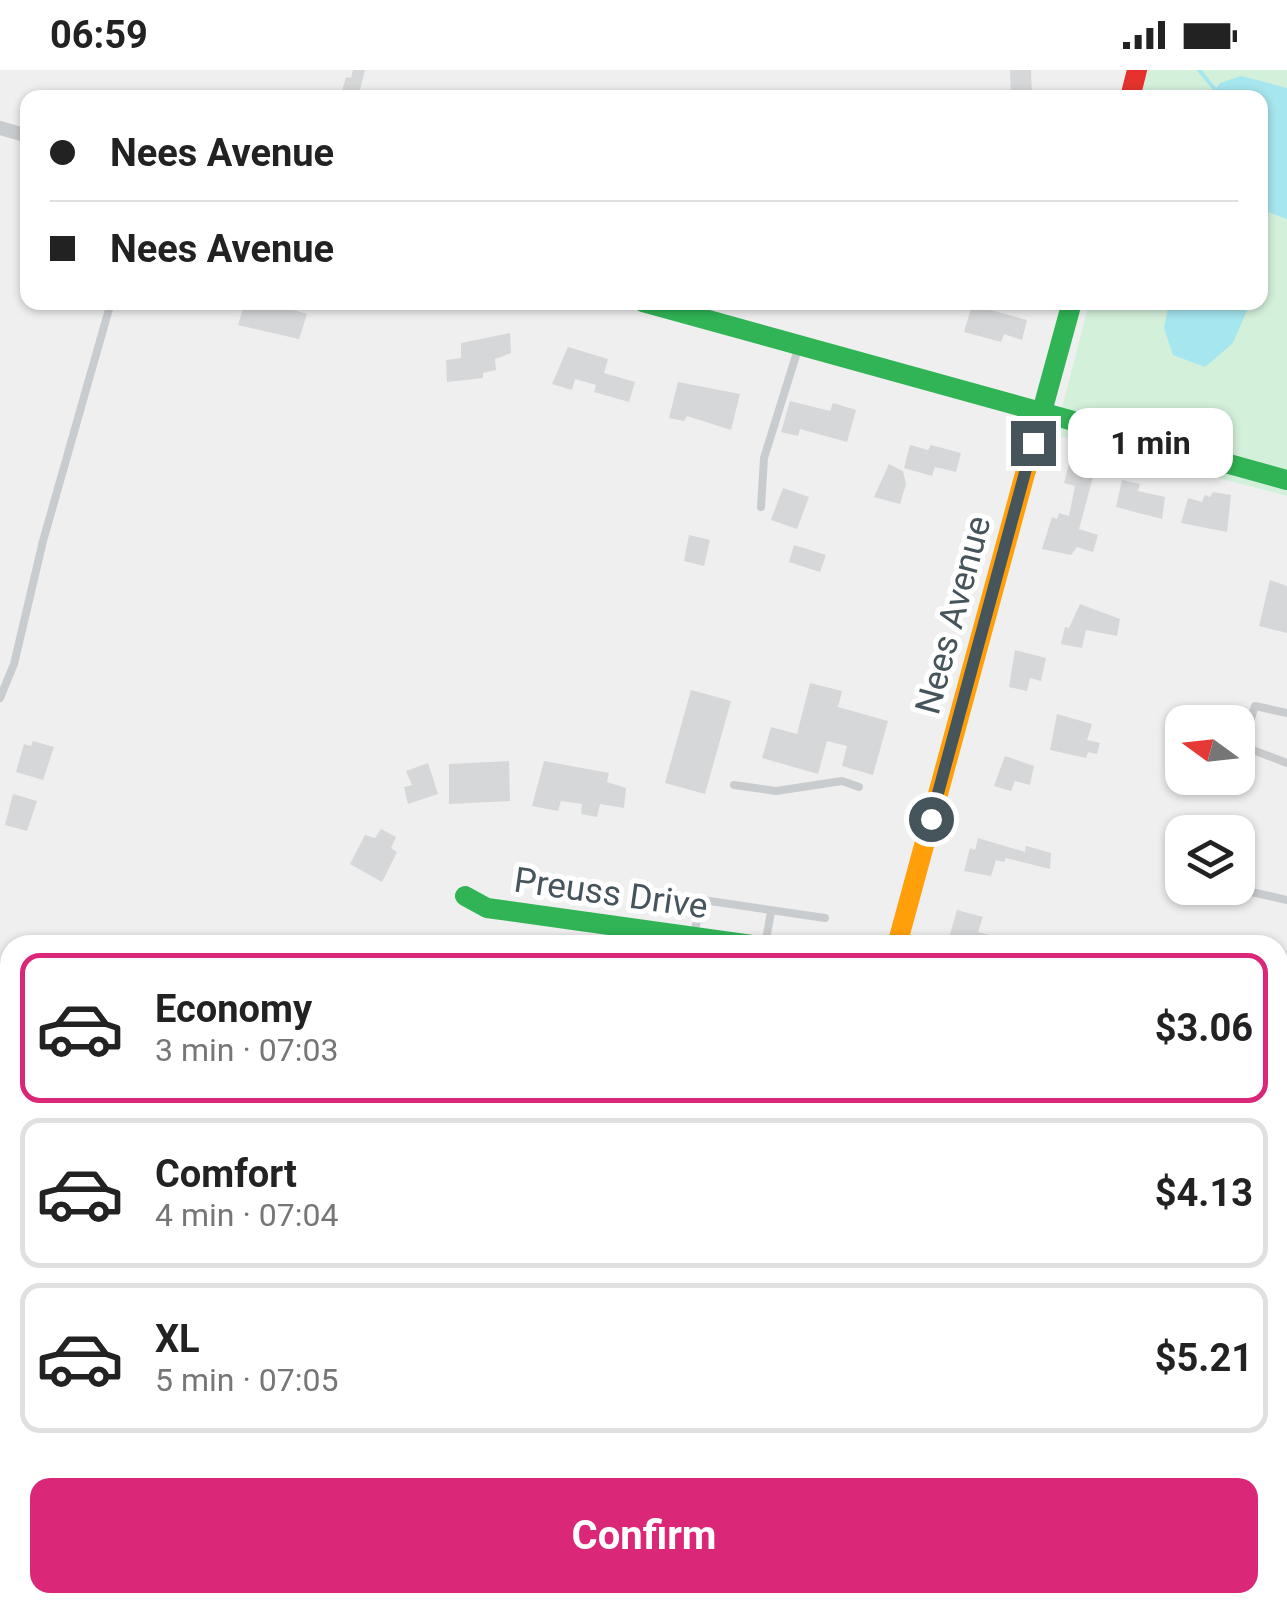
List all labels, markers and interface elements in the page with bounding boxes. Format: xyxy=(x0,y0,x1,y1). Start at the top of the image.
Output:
text: 06:59 xyxy=(50,13,148,57)
text: Nees Avenue xyxy=(110,131,334,175)
text: Nees Avenue xyxy=(110,227,334,271)
callout: 1 min xyxy=(1068,408,1233,478)
route end xyxy=(1011,421,1056,466)
text: 1 min xyxy=(1110,424,1191,462)
street label: Nees Avenue xyxy=(907,512,1000,719)
north arrow xyxy=(1165,705,1255,795)
map controls xyxy=(1165,705,1255,905)
route start xyxy=(909,797,954,842)
button: layers xyxy=(1165,815,1255,905)
street label: Preuss Drive xyxy=(512,860,710,927)
icon: car xyxy=(35,983,125,1073)
text: Economy xyxy=(155,987,312,1031)
text: $3.06 xyxy=(1155,1006,1253,1050)
text: 3 min · 07:03 xyxy=(155,1031,338,1069)
icon: car xyxy=(35,1148,125,1238)
text: Comfort xyxy=(155,1152,297,1196)
text: $4.13 xyxy=(1155,1171,1253,1215)
text: 4 min · 07:04 xyxy=(155,1196,338,1234)
icon: car xyxy=(35,1313,125,1403)
text: XL xyxy=(155,1317,200,1361)
text: $5.21 xyxy=(1155,1336,1253,1380)
text: 5 min · 07:05 xyxy=(155,1361,338,1399)
button: Confirm xyxy=(30,1478,1258,1593)

